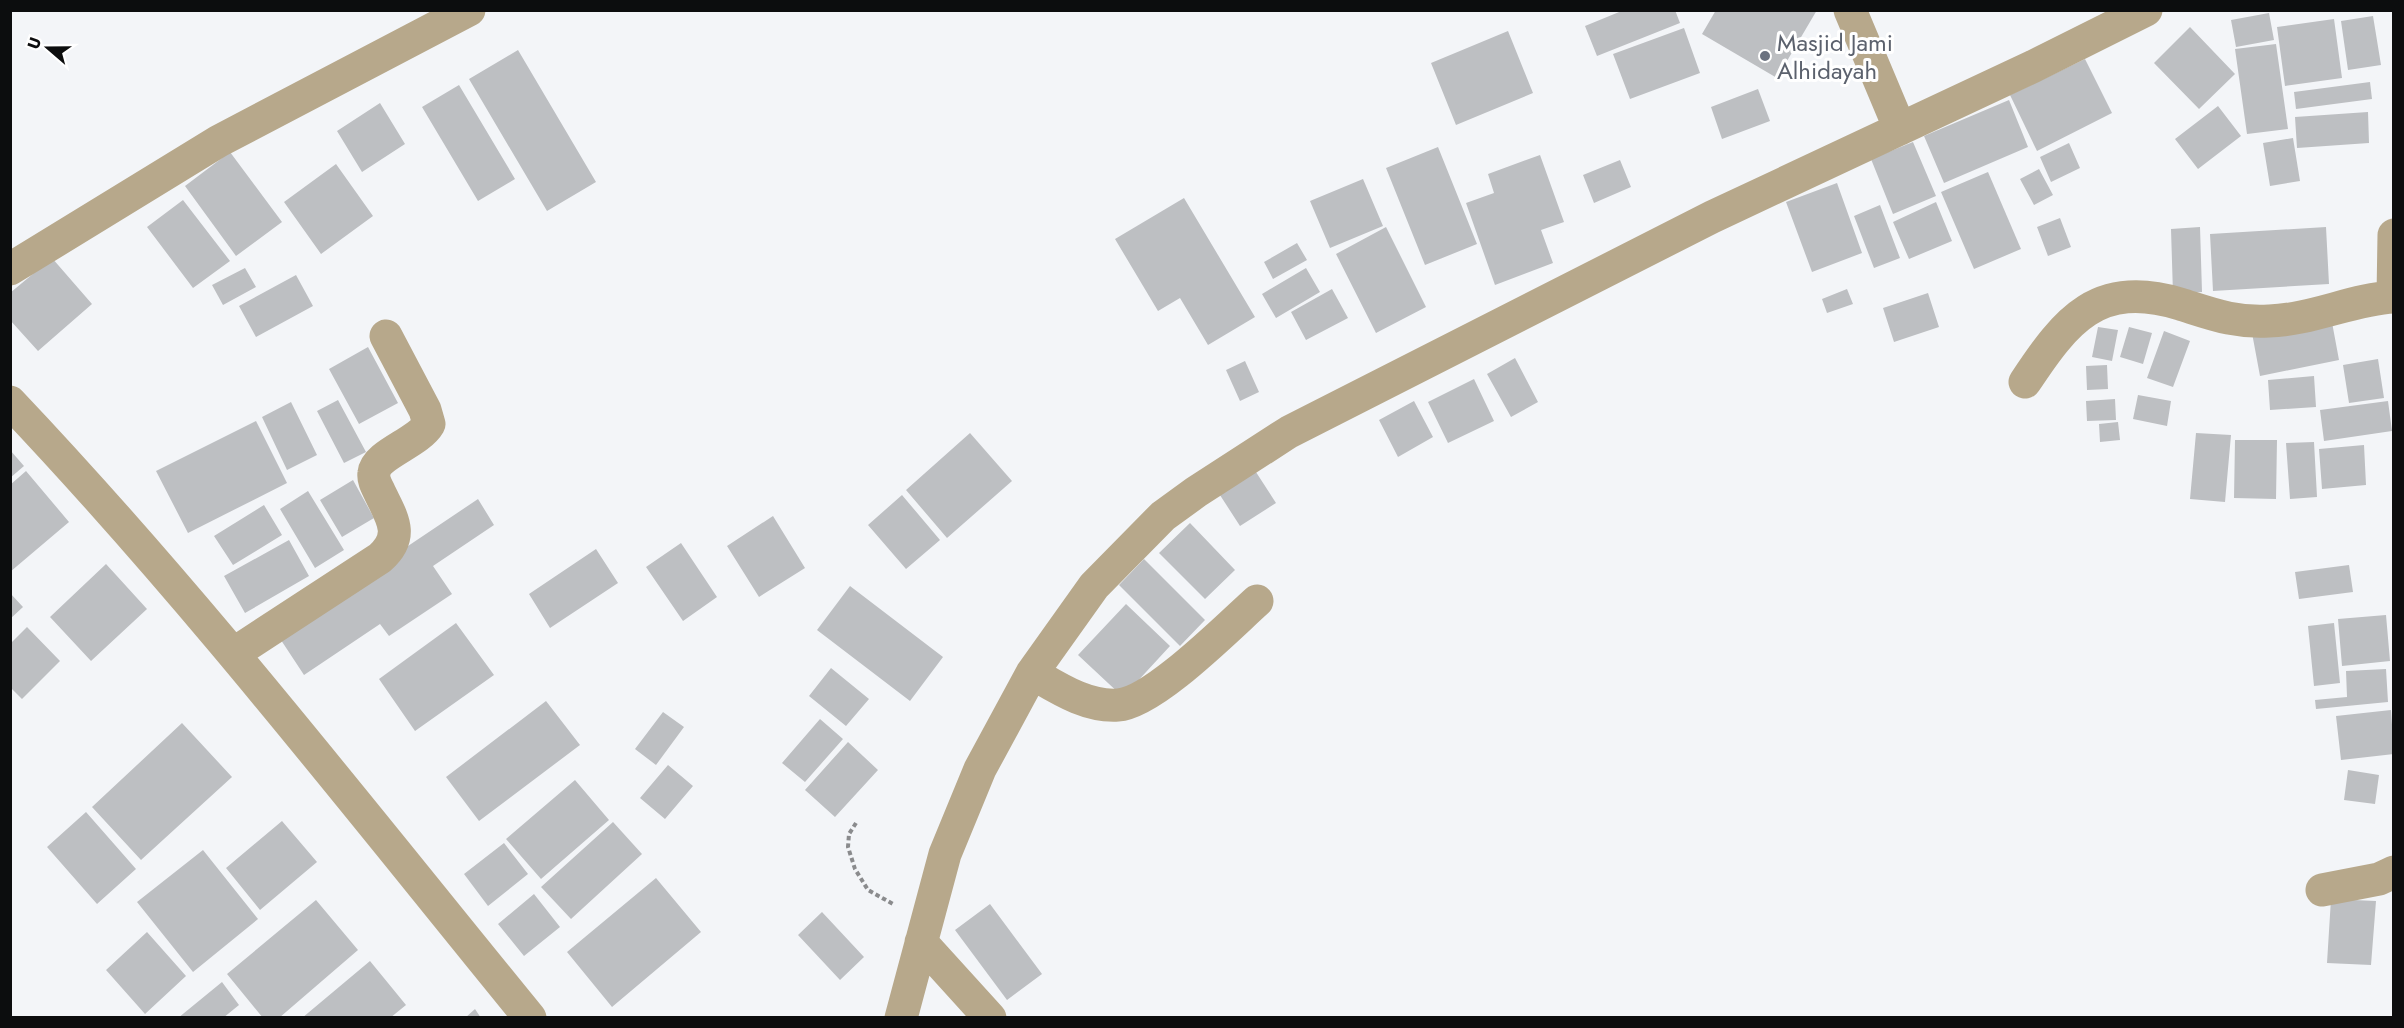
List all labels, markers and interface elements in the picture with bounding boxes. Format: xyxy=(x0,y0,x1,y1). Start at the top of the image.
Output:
north arrow xyxy=(18,18,78,78)
place label: Masjid Jami Alhidayah xyxy=(1777,25,1893,88)
text: U xyxy=(22,34,47,52)
marker: Masjid Jami Alhidayah xyxy=(1758,49,1772,63)

